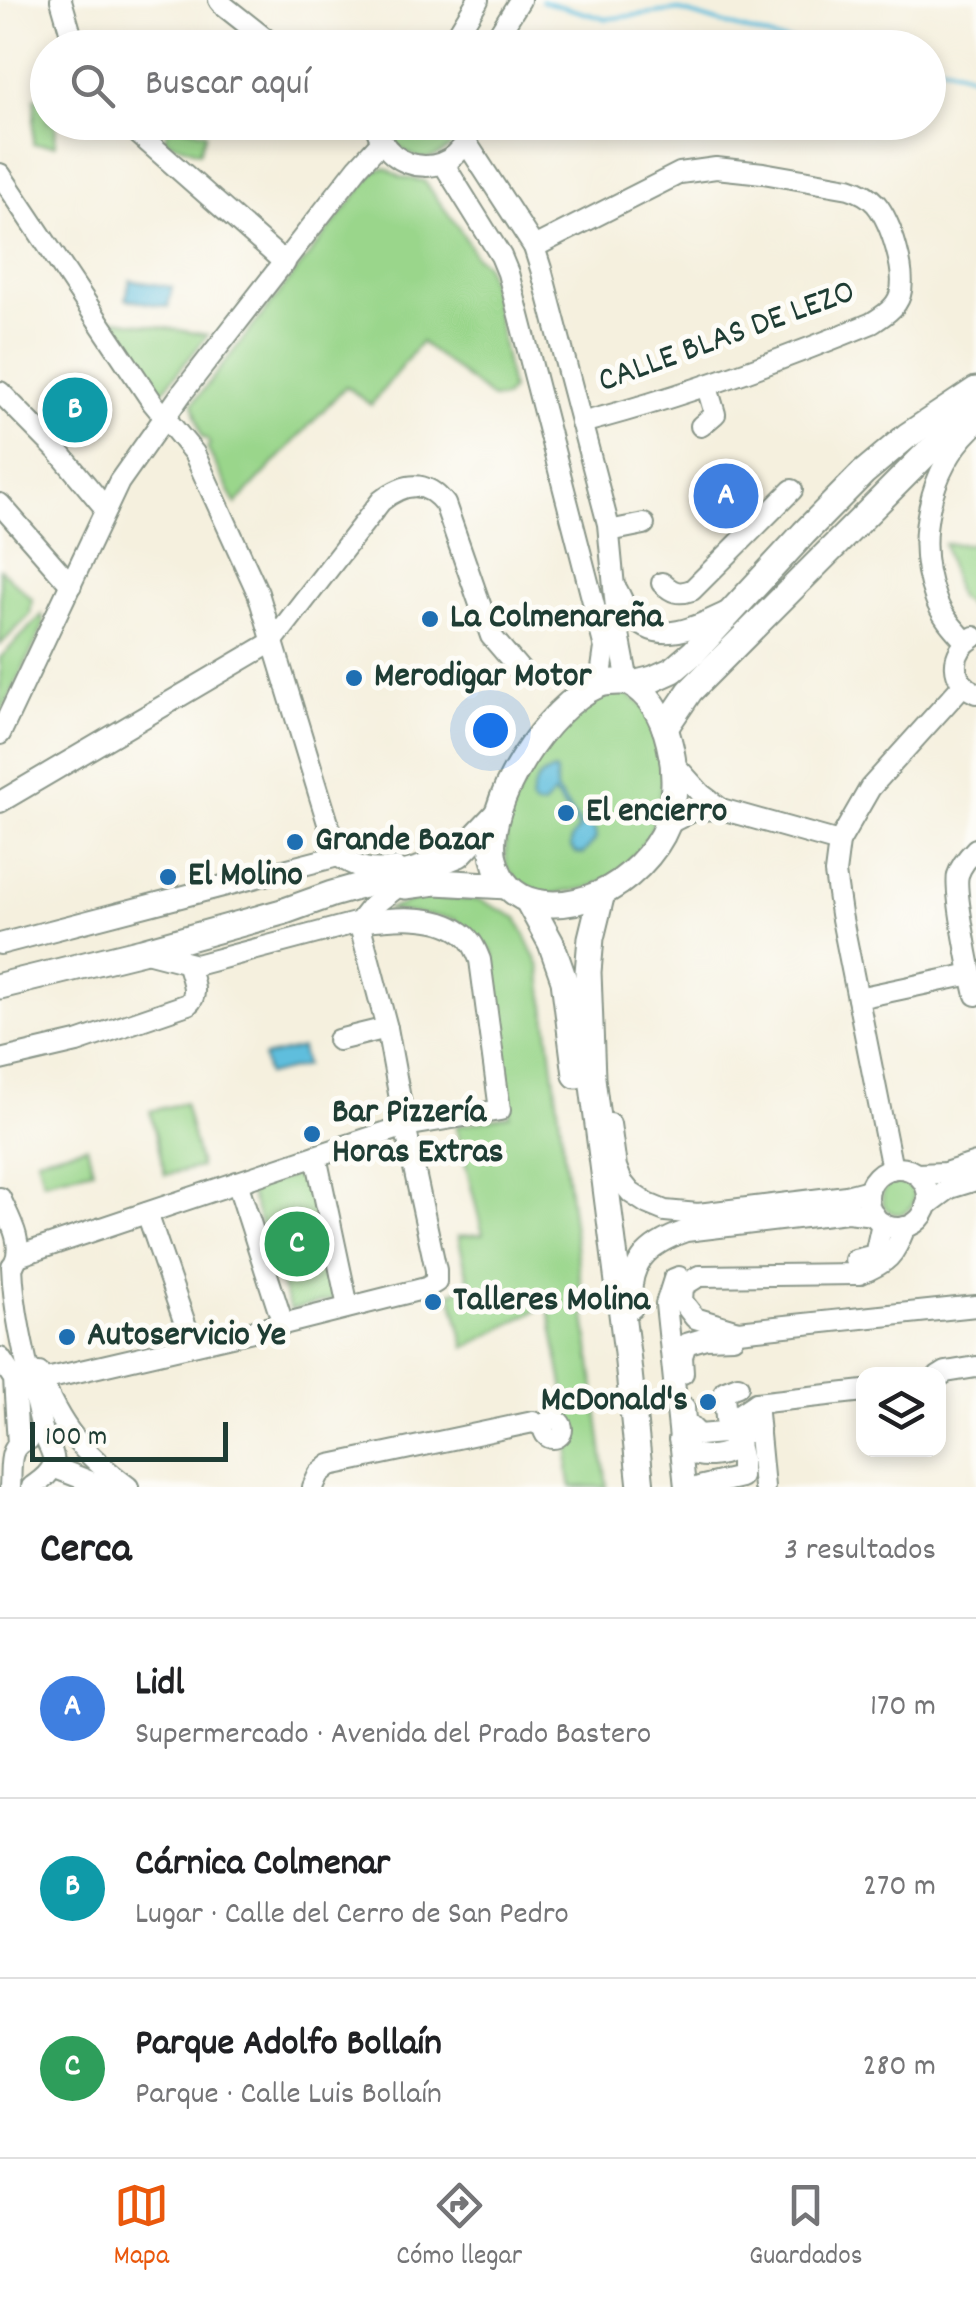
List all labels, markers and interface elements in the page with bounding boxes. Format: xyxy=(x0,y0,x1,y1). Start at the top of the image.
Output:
search box xyxy=(30,30,946,140)
icon: search xyxy=(65,58,120,113)
text: Buscar aquí xyxy=(145,58,309,113)
street label: CALLE BLAS DE LEZO xyxy=(592,268,862,408)
pin: B xyxy=(42,372,108,448)
pin: A xyxy=(694,458,758,534)
place label: La Colmenareña xyxy=(450,594,665,644)
marker: La Colmenareña xyxy=(419,608,441,630)
place label: Merodigar Motor xyxy=(374,653,593,703)
marker: Merodigar Motor xyxy=(343,667,365,689)
your location xyxy=(465,705,516,756)
place label: El encierro xyxy=(586,788,727,838)
marker: El encierro xyxy=(555,802,577,824)
place label: Grande Bazar xyxy=(315,817,495,867)
marker: Grande Bazar xyxy=(284,831,306,853)
place label: El Molino xyxy=(188,852,303,902)
marker: El Molino xyxy=(157,866,179,888)
place label: Bar Pizzería Horas Extras xyxy=(332,1089,504,1179)
marker: Bar Pizzería Horas Extras xyxy=(301,1123,323,1145)
pin: C xyxy=(264,1206,330,1282)
place label: Talleres Molina xyxy=(453,1277,652,1327)
marker: Talleres Molina xyxy=(422,1291,444,1313)
place label: Autoservicio Ye xyxy=(87,1312,286,1362)
marker: Autoservicio Ye xyxy=(56,1326,78,1348)
map controls xyxy=(856,1367,946,1457)
button: layers xyxy=(856,1367,946,1457)
place label: McDonald's xyxy=(541,1377,688,1427)
marker: McDonald's xyxy=(697,1391,719,1413)
scale bar xyxy=(30,1417,228,1462)
text: 100 m xyxy=(45,1419,107,1459)
text: Cerca xyxy=(40,1522,131,1582)
text: 3 resultados xyxy=(784,1529,936,1575)
text: Lidl xyxy=(135,1658,184,1713)
text: A xyxy=(64,1685,81,1731)
text: 170 m xyxy=(870,1685,936,1731)
text: Supermercado · Avenida del Prado Bastero xyxy=(135,1713,651,1759)
text: Cárnica Colmenar xyxy=(135,1838,390,1893)
text: B xyxy=(65,1865,80,1911)
text: 270 m xyxy=(863,1865,936,1911)
text: Lugar · Calle del Cerro de San Pedro xyxy=(135,1893,569,1939)
text: Parque Adolfo Bollaín xyxy=(135,2018,442,2073)
text: C xyxy=(65,2045,80,2091)
text: 280 m xyxy=(862,2045,936,2091)
text: Parque · Calle Luis Bollaín xyxy=(135,2073,442,2119)
tab: Mapa xyxy=(114,2178,169,2278)
tab: Cómo llegar xyxy=(396,2178,522,2278)
tab: Guardados xyxy=(749,2178,862,2278)

